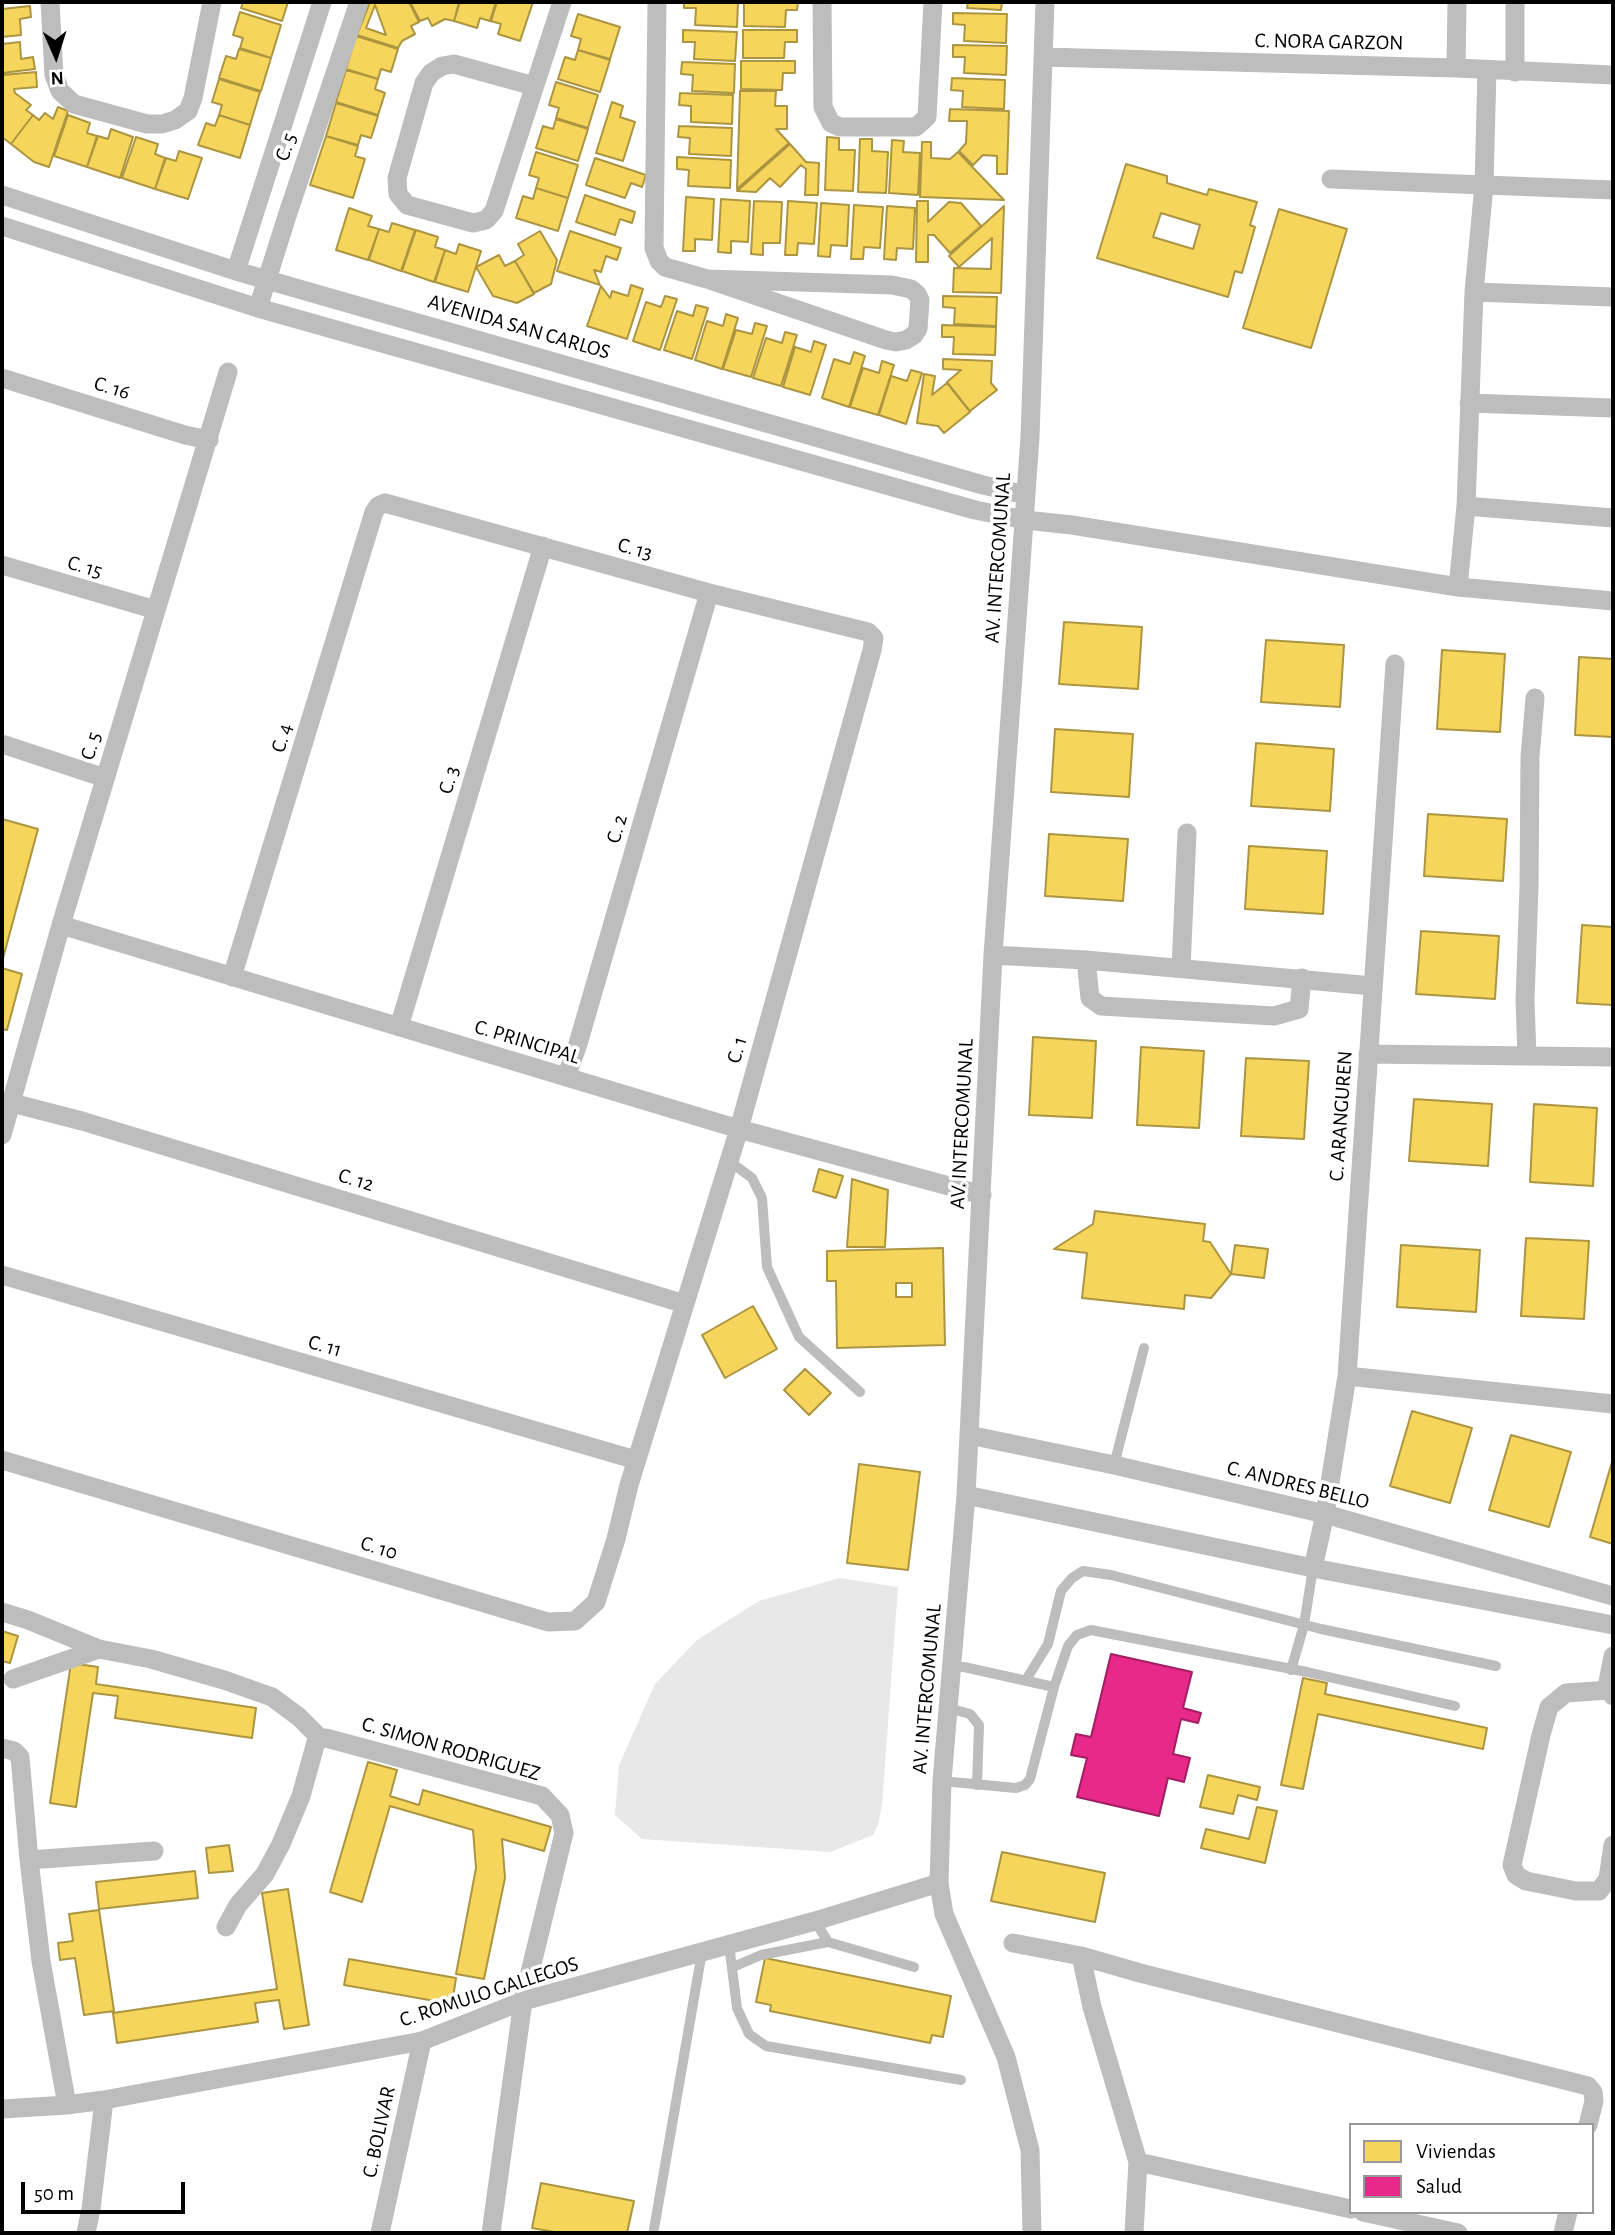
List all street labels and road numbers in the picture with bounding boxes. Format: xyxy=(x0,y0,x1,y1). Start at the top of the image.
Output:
street label: C. NORA GARZON xyxy=(1254,28,1404,56)
street label: C. 5 xyxy=(270,130,302,164)
street label: AVENIDA SAN CARLOS xyxy=(425,289,613,365)
street label: C. 16 xyxy=(91,371,133,405)
street label: AV. INTERCOMUNAL xyxy=(979,472,1017,644)
street label: C. 13 xyxy=(615,532,655,566)
street label: C. 15 xyxy=(64,550,106,584)
street label: C. 4 xyxy=(266,720,298,756)
street label: C. 5 xyxy=(75,729,107,763)
street label: C. 3 xyxy=(433,763,465,797)
street label: C. 2 xyxy=(601,812,633,846)
street label: C. PRINCIPAL xyxy=(471,1014,583,1070)
street label: C. 1 xyxy=(721,1034,753,1066)
street label: AV. INTERCOMUNAL xyxy=(945,1038,979,1210)
street label: C. ARANGUREN xyxy=(1324,1050,1358,1182)
street label: C. 12 xyxy=(335,1163,377,1197)
street label: C. 11 xyxy=(305,1329,345,1363)
street label: C. ANDRES BELLO xyxy=(1224,1455,1372,1515)
street label: C. 10 xyxy=(357,1530,401,1566)
street label: AV. INTERCOMUNAL xyxy=(907,1603,947,1775)
street label: C. SIMON RODRIGUEZ xyxy=(359,1711,543,1787)
street label: C. ROMULO GALLEGOS xyxy=(396,1951,582,2033)
street label: C. BOLIVAR xyxy=(357,2084,401,2180)

